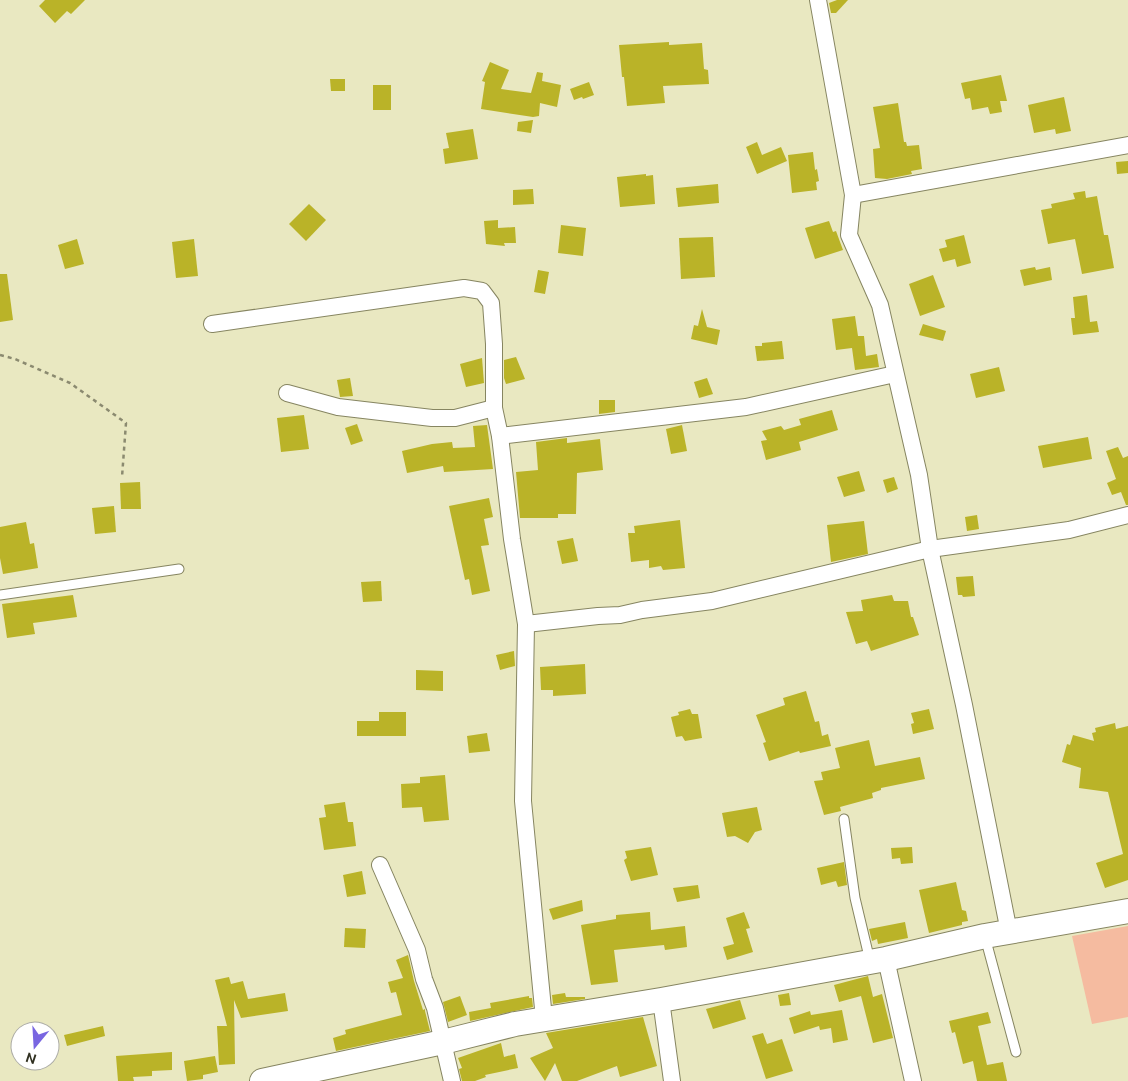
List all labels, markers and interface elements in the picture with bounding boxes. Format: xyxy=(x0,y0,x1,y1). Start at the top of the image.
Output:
north arrow xyxy=(10,1021,60,1071)
text: N xyxy=(24,1049,38,1068)

